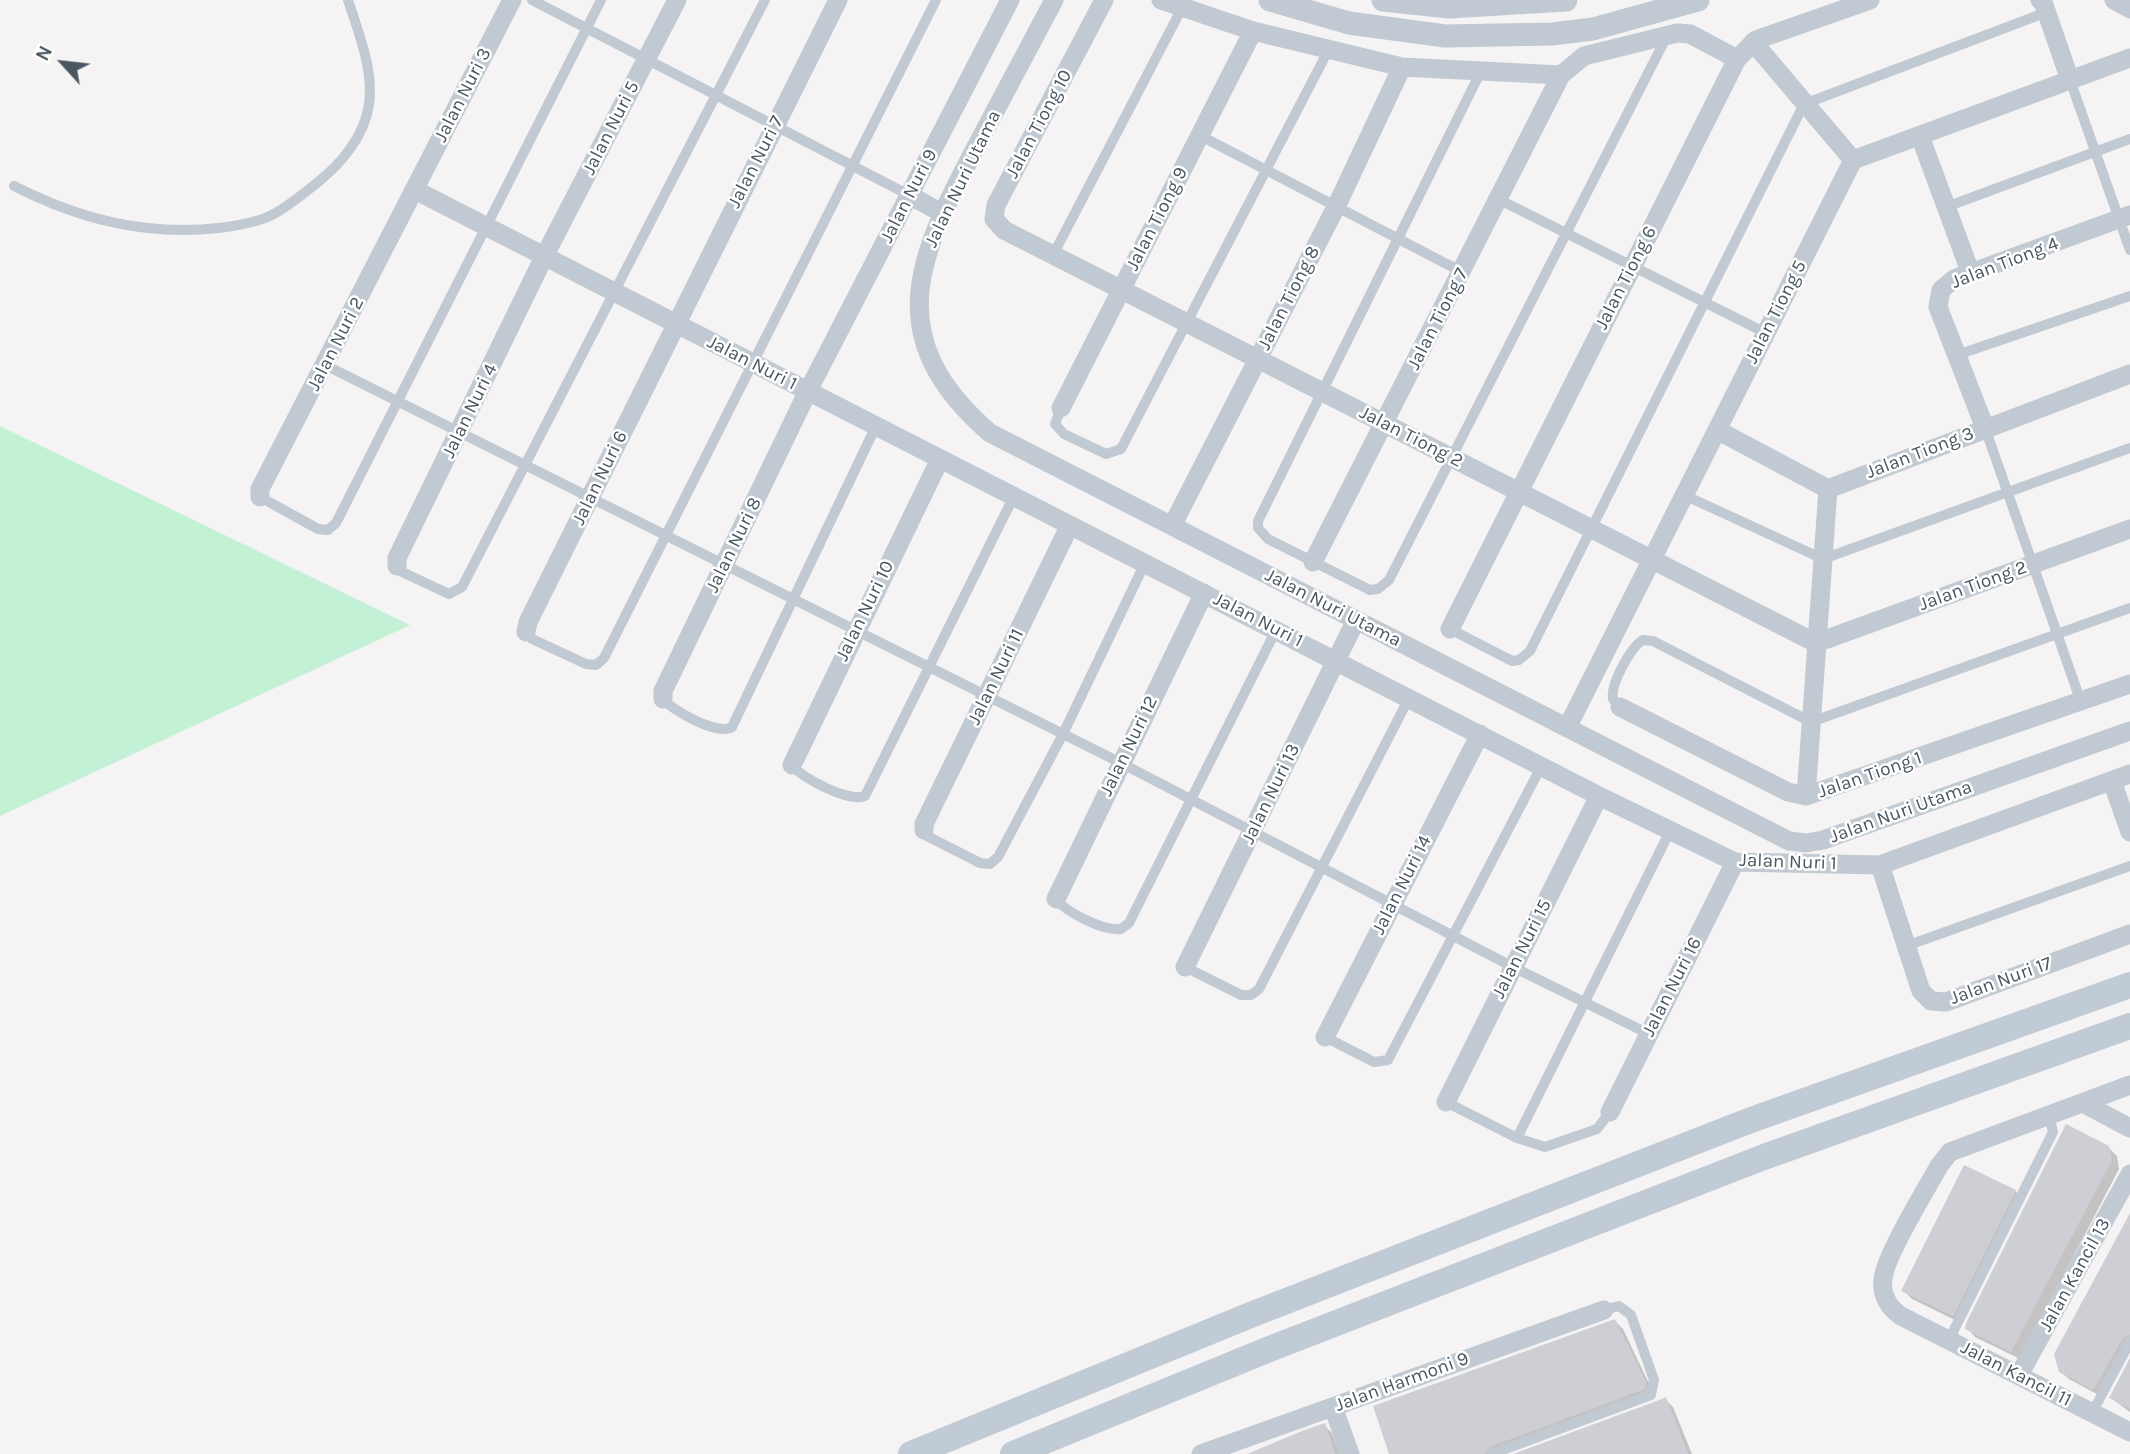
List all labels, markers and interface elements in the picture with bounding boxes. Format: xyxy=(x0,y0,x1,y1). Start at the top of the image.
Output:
north arrow xyxy=(28,28,98,98)
text: N xyxy=(31,42,57,65)
street label: Jalan Nuri 3 xyxy=(430,44,496,146)
street label: Jalan Tiong 10 xyxy=(1001,66,1077,182)
street label: Jalan Nuri 5 xyxy=(578,77,644,179)
street label: Jalan Nuri Utama xyxy=(920,107,1006,251)
street label: Jalan Nuri 7 xyxy=(723,112,789,212)
street label: Jalan Nuri 9 xyxy=(876,145,942,247)
street label: Jalan Tiong 9 xyxy=(1121,163,1193,275)
street label: Jalan Tiong 6 xyxy=(1590,222,1662,334)
street label: Jalan Tiong 4 xyxy=(1948,232,2062,294)
street label: Jalan Tiong 8 xyxy=(1253,242,1325,354)
street label: Jalan Tiong 5 xyxy=(1740,257,1812,367)
street label: Jalan Tiong 7 xyxy=(1403,264,1473,374)
street label: Jalan Nuri 2 xyxy=(303,293,369,395)
street label: Jalan Nuri 1 xyxy=(703,331,801,395)
street label: Jalan Nuri 4 xyxy=(437,360,503,462)
street label: Jalan Tiong 2 xyxy=(1355,401,1467,473)
street label: Jalan Tiong 3 xyxy=(1863,422,1977,484)
street label: Jalan Nuri 6 xyxy=(567,427,633,529)
street label: Jalan Nuri 8 xyxy=(701,494,767,596)
street label: Jalan Tiong 2 xyxy=(1916,556,2030,616)
street label: Jalan Nuri 10 xyxy=(831,557,899,665)
street label: Jalan Nuri Utama xyxy=(1261,564,1405,652)
street label: Jalan Nuri 1 xyxy=(1209,588,1307,652)
street label: Jalan Nuri 11 xyxy=(963,625,1029,729)
street label: Jalan Nuri 12 xyxy=(1095,692,1163,800)
street label: Jalan Nuri 13 xyxy=(1237,740,1305,848)
street label: Jalan Tiong 1 xyxy=(1815,747,1925,803)
street label: Jalan Nuri Utama xyxy=(1827,776,1975,848)
street label: Jalan Nuri 14 xyxy=(1367,832,1437,938)
street label: Jalan Nuri 1 xyxy=(1739,849,1837,875)
street label: Jalan Nuri 15 xyxy=(1487,896,1557,1002)
street label: Jalan Nuri 16 xyxy=(1637,933,1707,1041)
street label: Jalan Nuri 17 xyxy=(1947,952,2055,1010)
street label: Jalan Kancil 13 xyxy=(2034,1214,2116,1336)
street label: Jalan Kancil 11 xyxy=(1957,1336,2075,1412)
street label: Jalan Harmoni 9 xyxy=(1332,1347,1472,1417)

